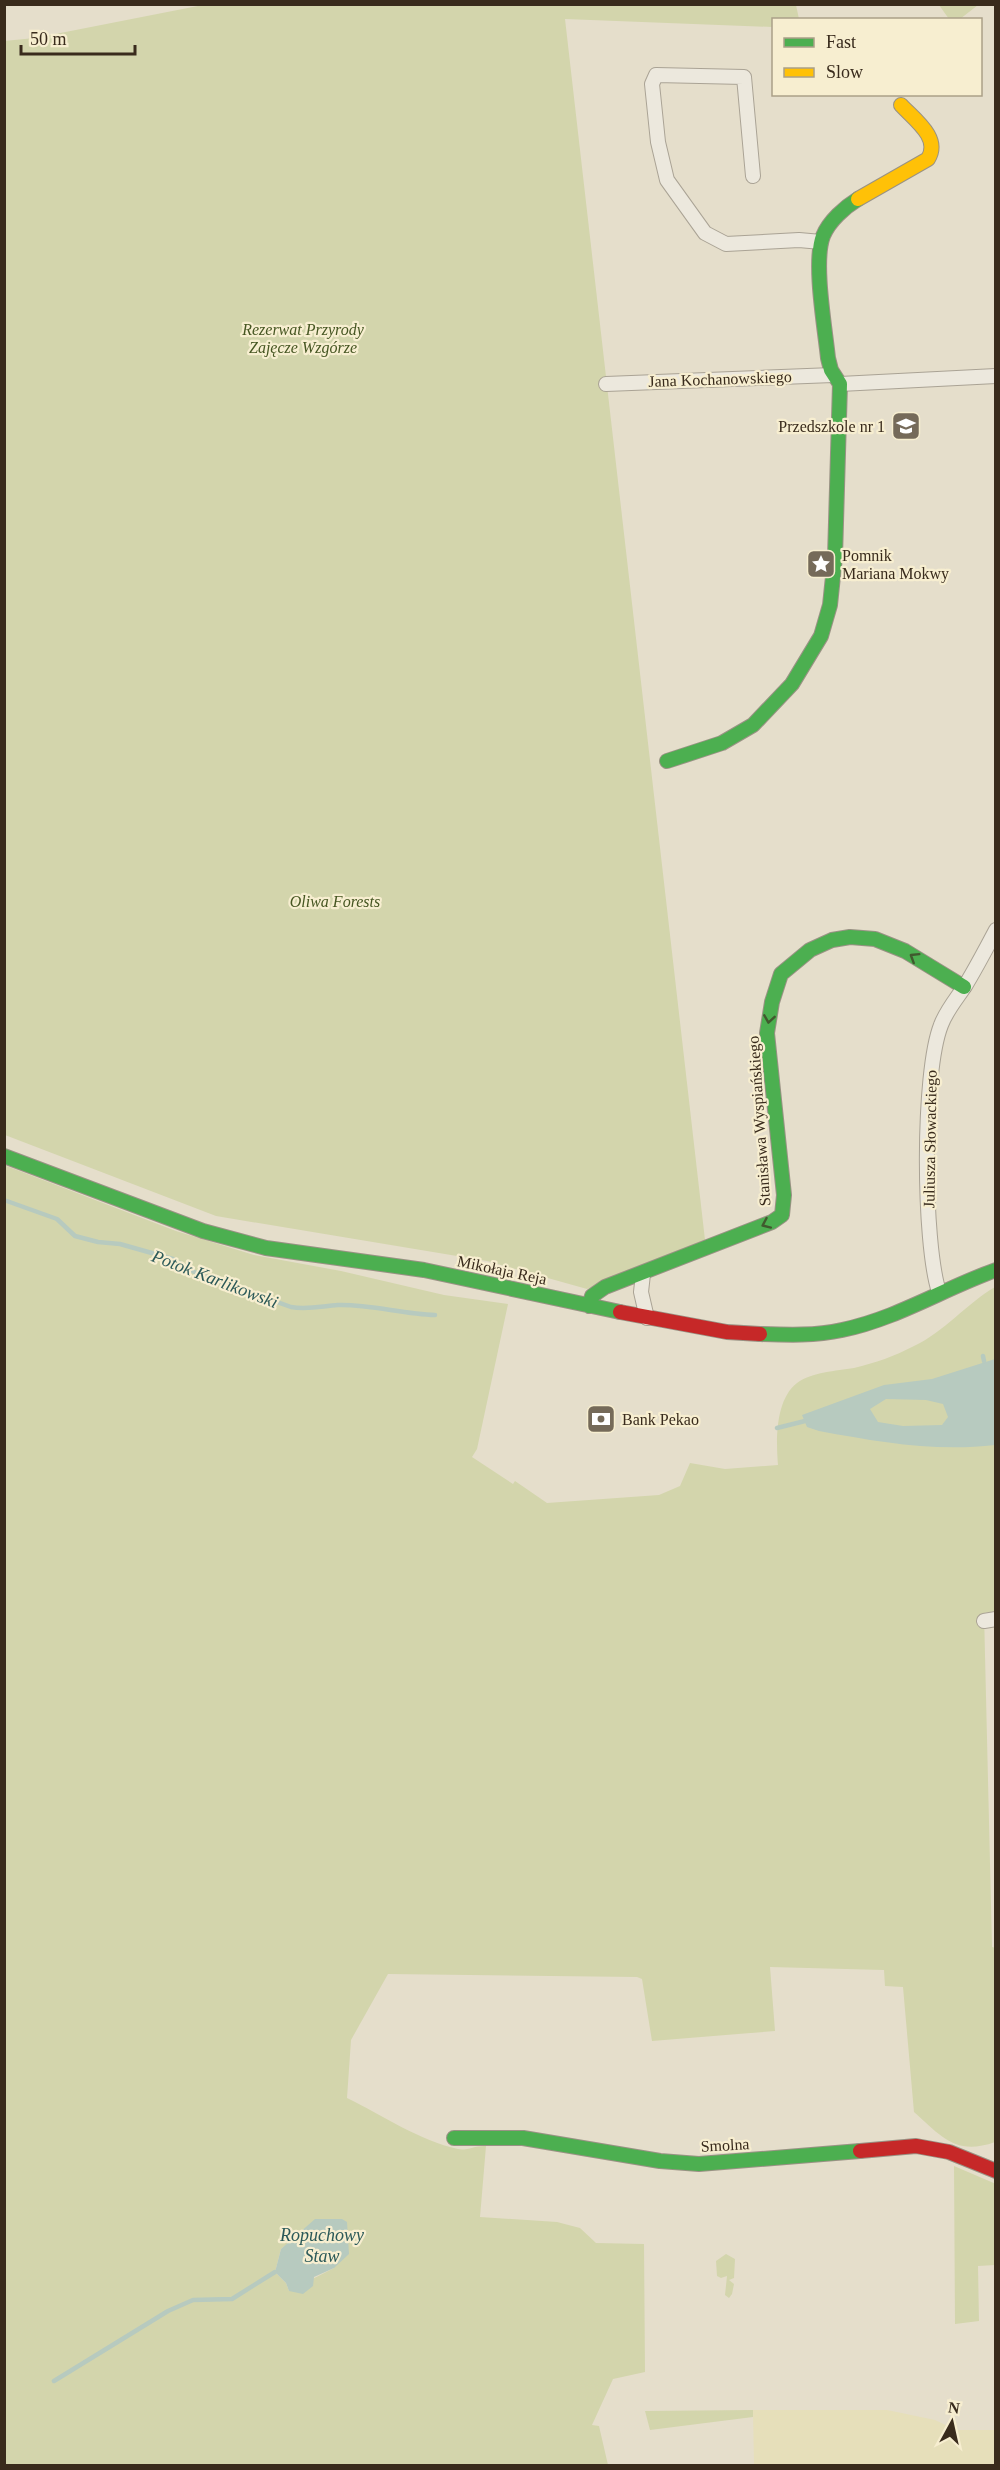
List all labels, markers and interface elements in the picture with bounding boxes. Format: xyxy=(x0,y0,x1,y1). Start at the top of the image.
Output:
scale bar xyxy=(21,18,135,56)
legend xyxy=(772,18,982,96)
text: 50 m xyxy=(30,29,67,49)
text: Fast xyxy=(826,32,856,52)
text: Slow xyxy=(826,62,863,82)
park label: Rezerwat Przyrody Zajęcze Wzgórze xyxy=(241,321,365,357)
street label: Jana Kochanowskiego xyxy=(648,368,792,391)
school or university icon: Przedszkole nr 1 xyxy=(890,410,922,442)
place label: Przedszkole nr 1 xyxy=(778,418,885,435)
place label: Pomnik Mariana Mokwy xyxy=(842,547,949,583)
place icon: Pomnik Mariana Mokwy xyxy=(805,548,837,580)
park label: Oliwa Forests xyxy=(290,893,380,910)
one-way arrow xyxy=(910,952,920,964)
one-way arrow xyxy=(763,1014,776,1024)
street label: Stanisława Wyspiańskiego xyxy=(745,1035,774,1207)
street label: Juliusza Słowackiego xyxy=(920,1070,941,1208)
one-way arrow xyxy=(761,1217,772,1229)
water label: Potok Karlikowski xyxy=(148,1245,281,1312)
street label: Mikołaja Reja xyxy=(455,1252,548,1289)
bank icon: Bank Pekao xyxy=(585,1403,617,1435)
place label: Bank Pekao xyxy=(622,1411,699,1428)
street label: Smolna xyxy=(700,2135,750,2155)
water label: Ropuchowy Staw xyxy=(279,2225,364,2266)
north arrow xyxy=(922,2392,982,2452)
text: N xyxy=(947,2398,961,2417)

